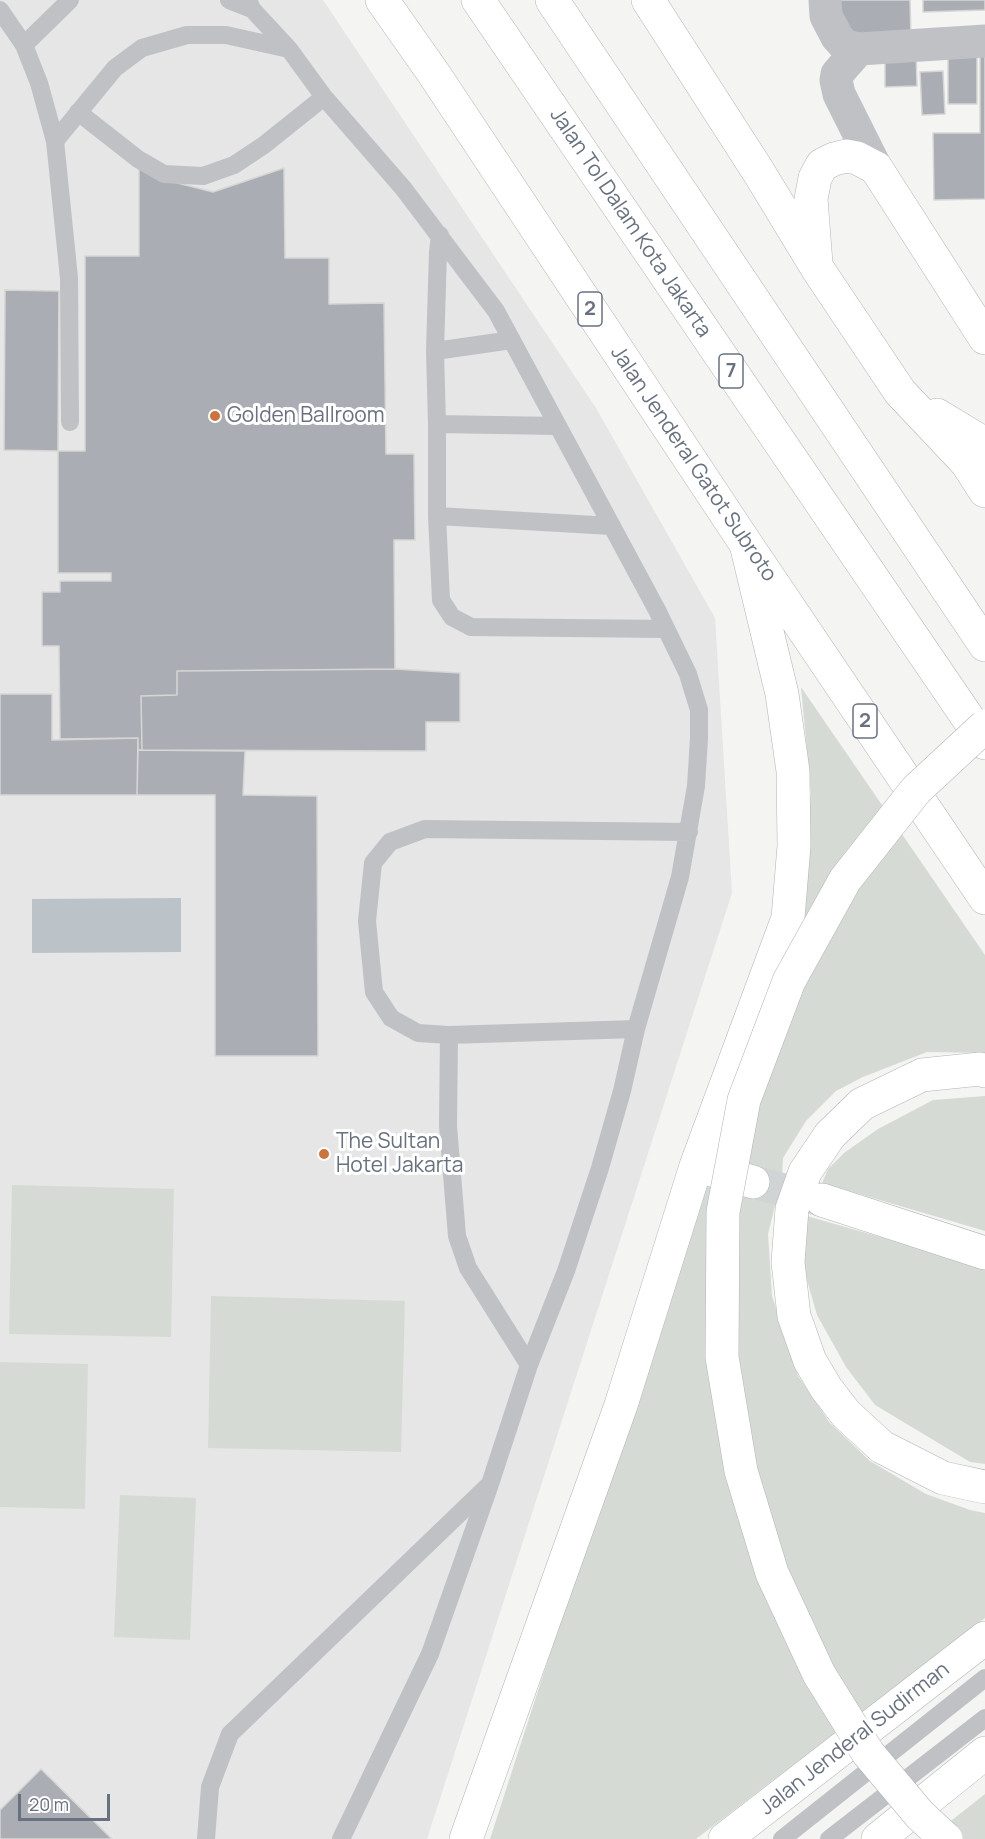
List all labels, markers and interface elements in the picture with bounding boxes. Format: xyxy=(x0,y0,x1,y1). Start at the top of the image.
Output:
street label: Jalan Tol Dalam Kota Jakarta xyxy=(544,104,716,342)
road number: 2 xyxy=(578,292,602,326)
street label: Jalan Jenderal Gatot Subroto xyxy=(605,341,781,587)
road number: 7 xyxy=(719,354,743,388)
place label: Golden Ballroom xyxy=(227,403,385,429)
marker: Golden Ballroom xyxy=(208,409,222,423)
road number: 2 xyxy=(853,704,877,738)
place label: The Sultan Hotel Jakarta xyxy=(336,1129,463,1179)
marker: The Sultan Hotel Jakarta xyxy=(317,1147,331,1161)
street label: Jalan Jenderal Sudirman xyxy=(755,1657,955,1821)
scale bar xyxy=(21,1782,112,1820)
text: 20 m xyxy=(29,1792,69,1816)

